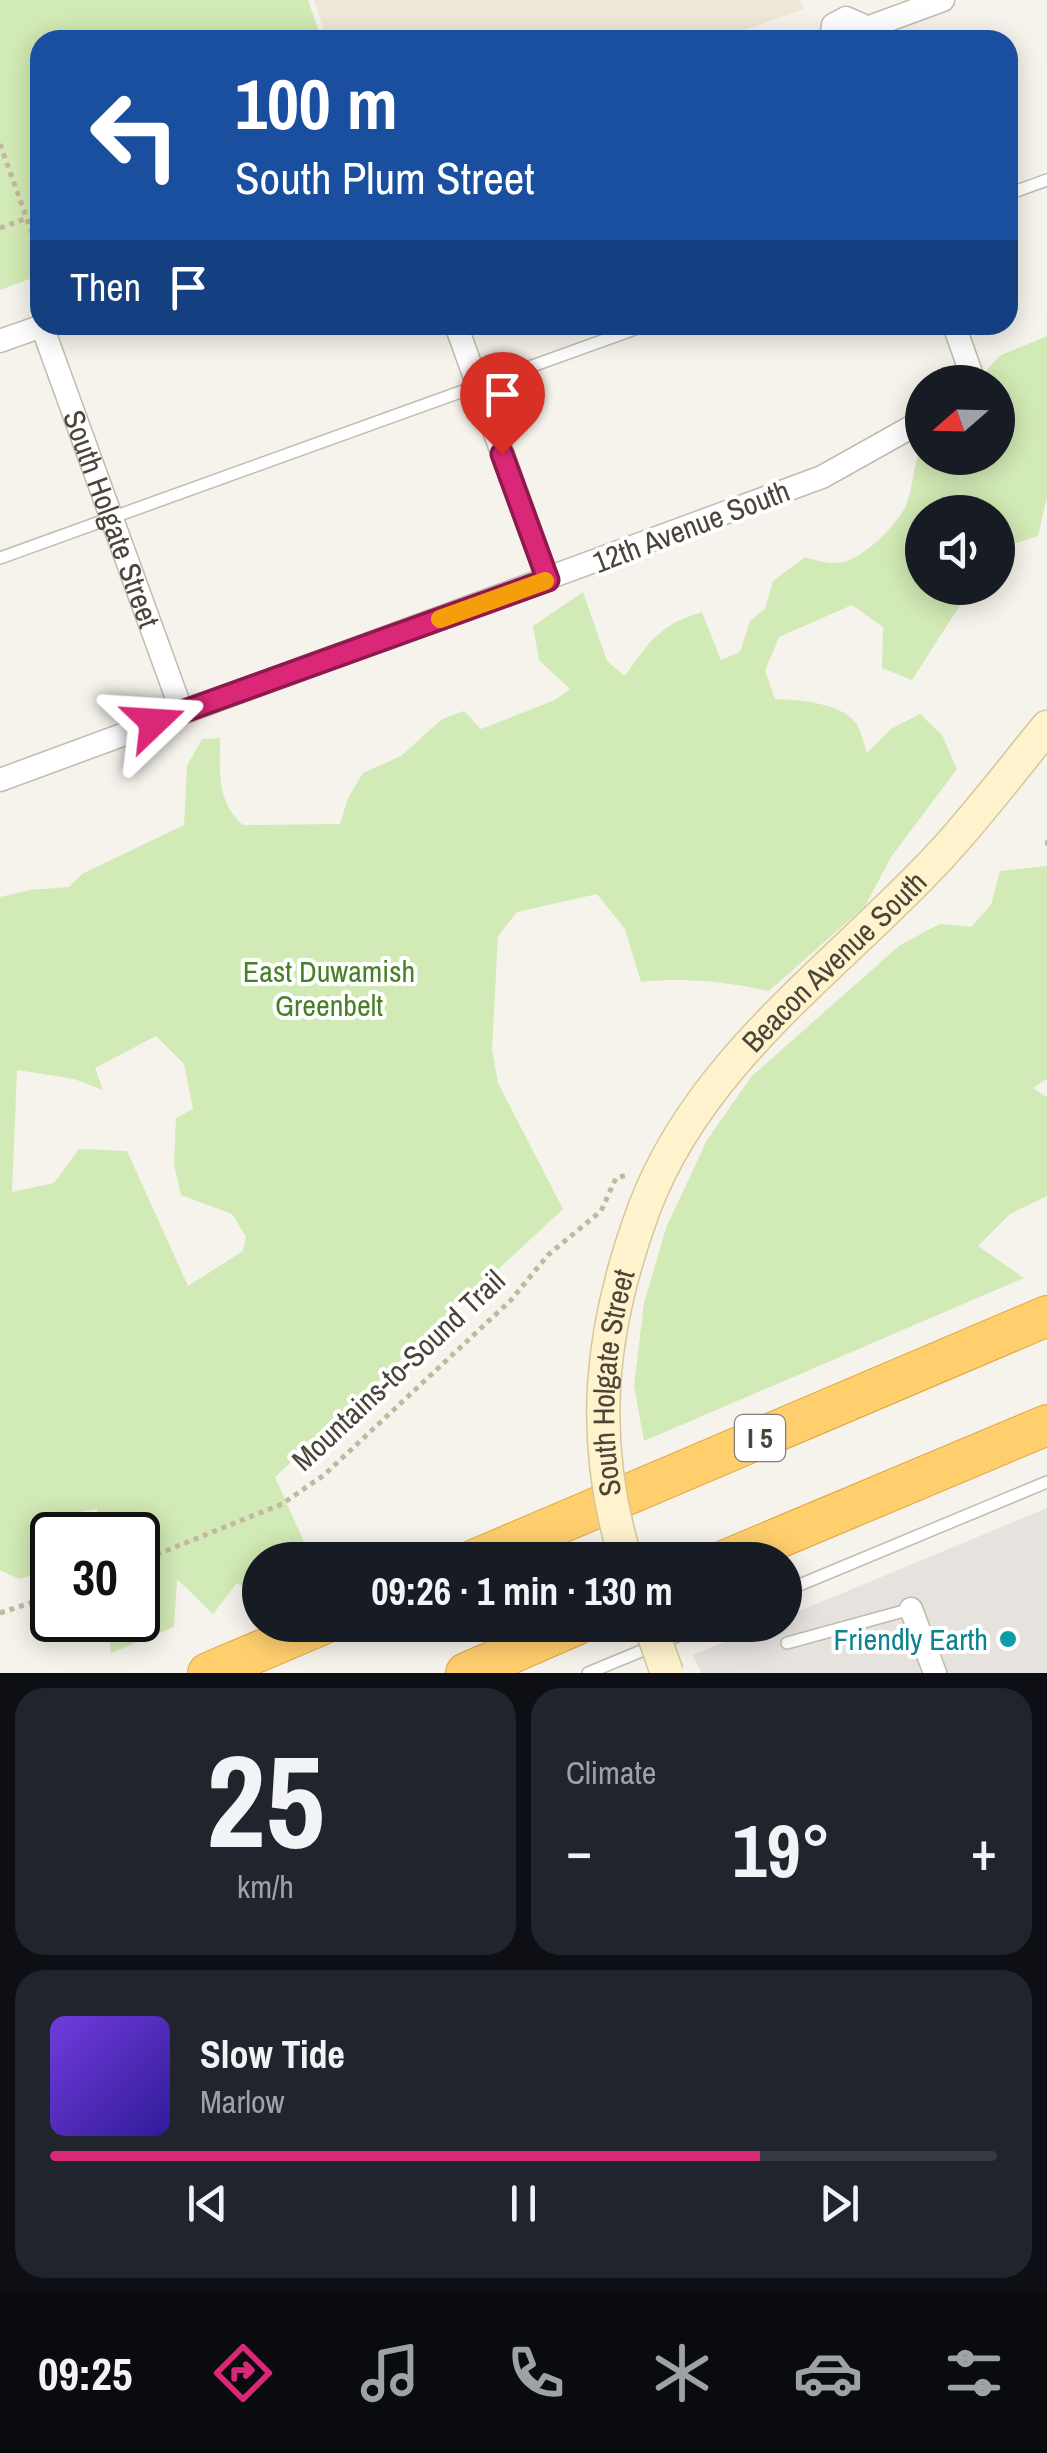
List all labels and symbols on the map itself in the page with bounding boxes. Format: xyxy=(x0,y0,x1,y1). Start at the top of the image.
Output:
pin xyxy=(460,352,545,455)
north arrow xyxy=(905,365,1015,475)
street label: South Holgate Street xyxy=(54,404,170,633)
street label: 12th Avenue South xyxy=(587,470,795,582)
position arrow xyxy=(102,670,206,774)
street label: Beacon Avenue South xyxy=(733,862,935,1060)
park label: East Duwamish Greenbelt xyxy=(243,951,415,1025)
street label: Mountains-to-Sound Trail xyxy=(283,1261,513,1479)
street label: South Holgate Street xyxy=(583,1265,643,1499)
road number: I 5 xyxy=(735,1415,785,1461)
speed limit sign: 30 xyxy=(30,1512,160,1642)
place label: Friendly Earth xyxy=(834,1619,988,1659)
marker: Friendly Earth xyxy=(997,1628,1019,1650)

